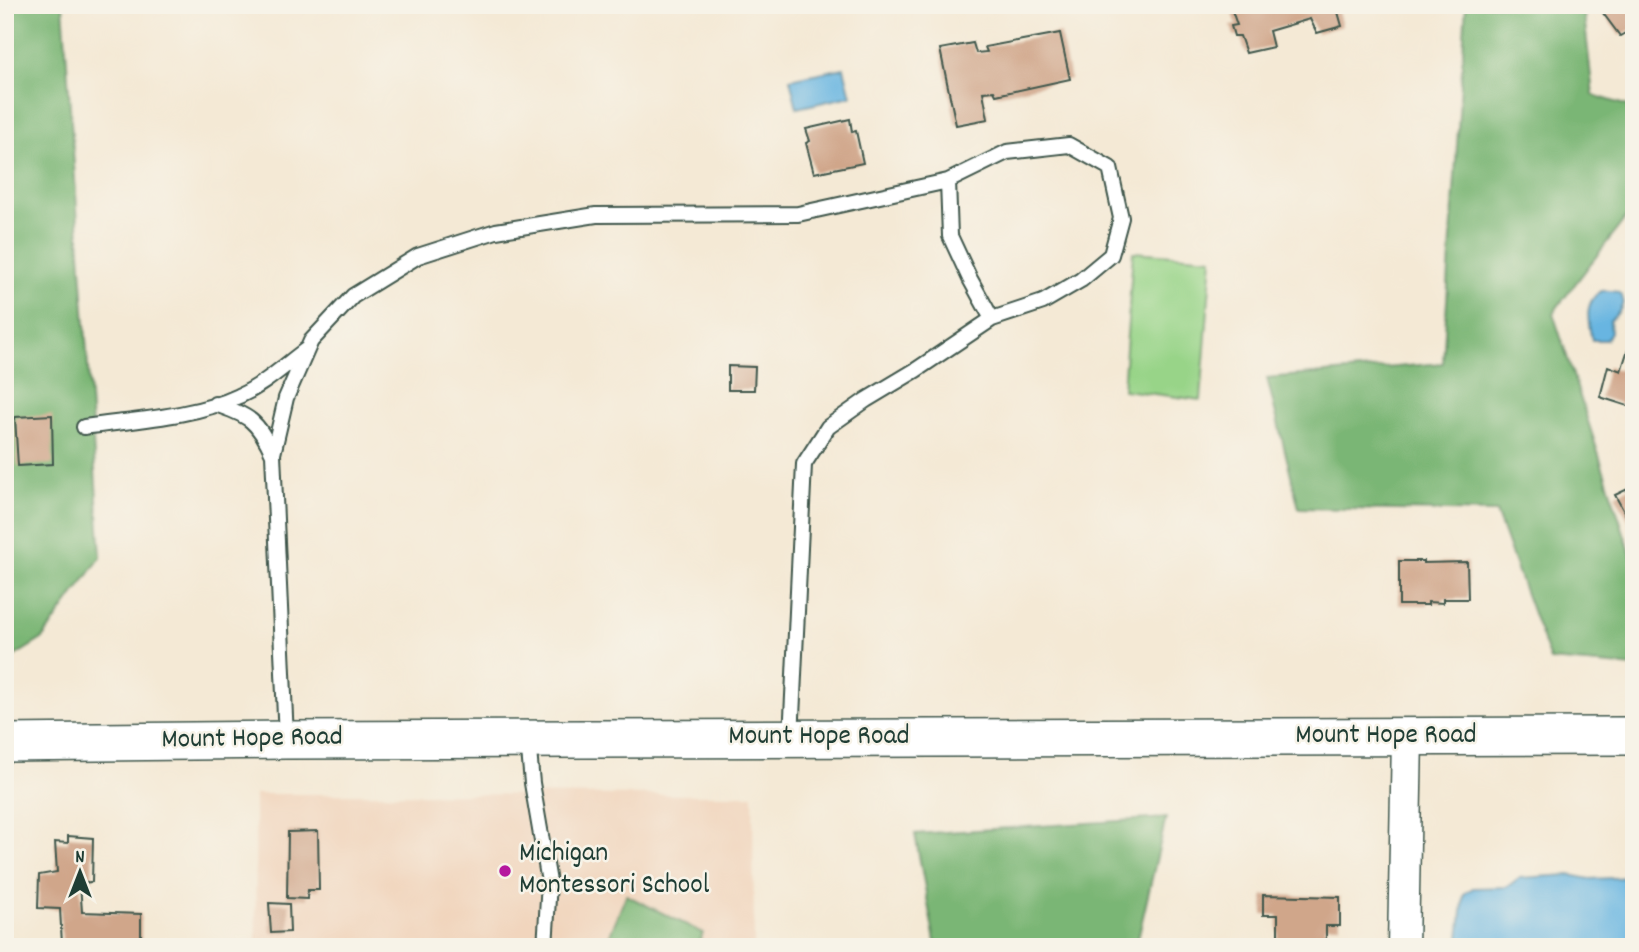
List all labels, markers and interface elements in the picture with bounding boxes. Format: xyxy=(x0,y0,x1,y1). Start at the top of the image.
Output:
street label: Mount Hope Road xyxy=(1295,717,1477,757)
street label: Mount Hope Road xyxy=(161,718,343,762)
street label: Mount Hope Road xyxy=(728,718,910,758)
place label: Michigan Montessori School xyxy=(519,835,710,907)
north arrow xyxy=(46,836,116,906)
text: N xyxy=(75,845,85,872)
marker: Michigan Montessori School xyxy=(497,863,513,879)

